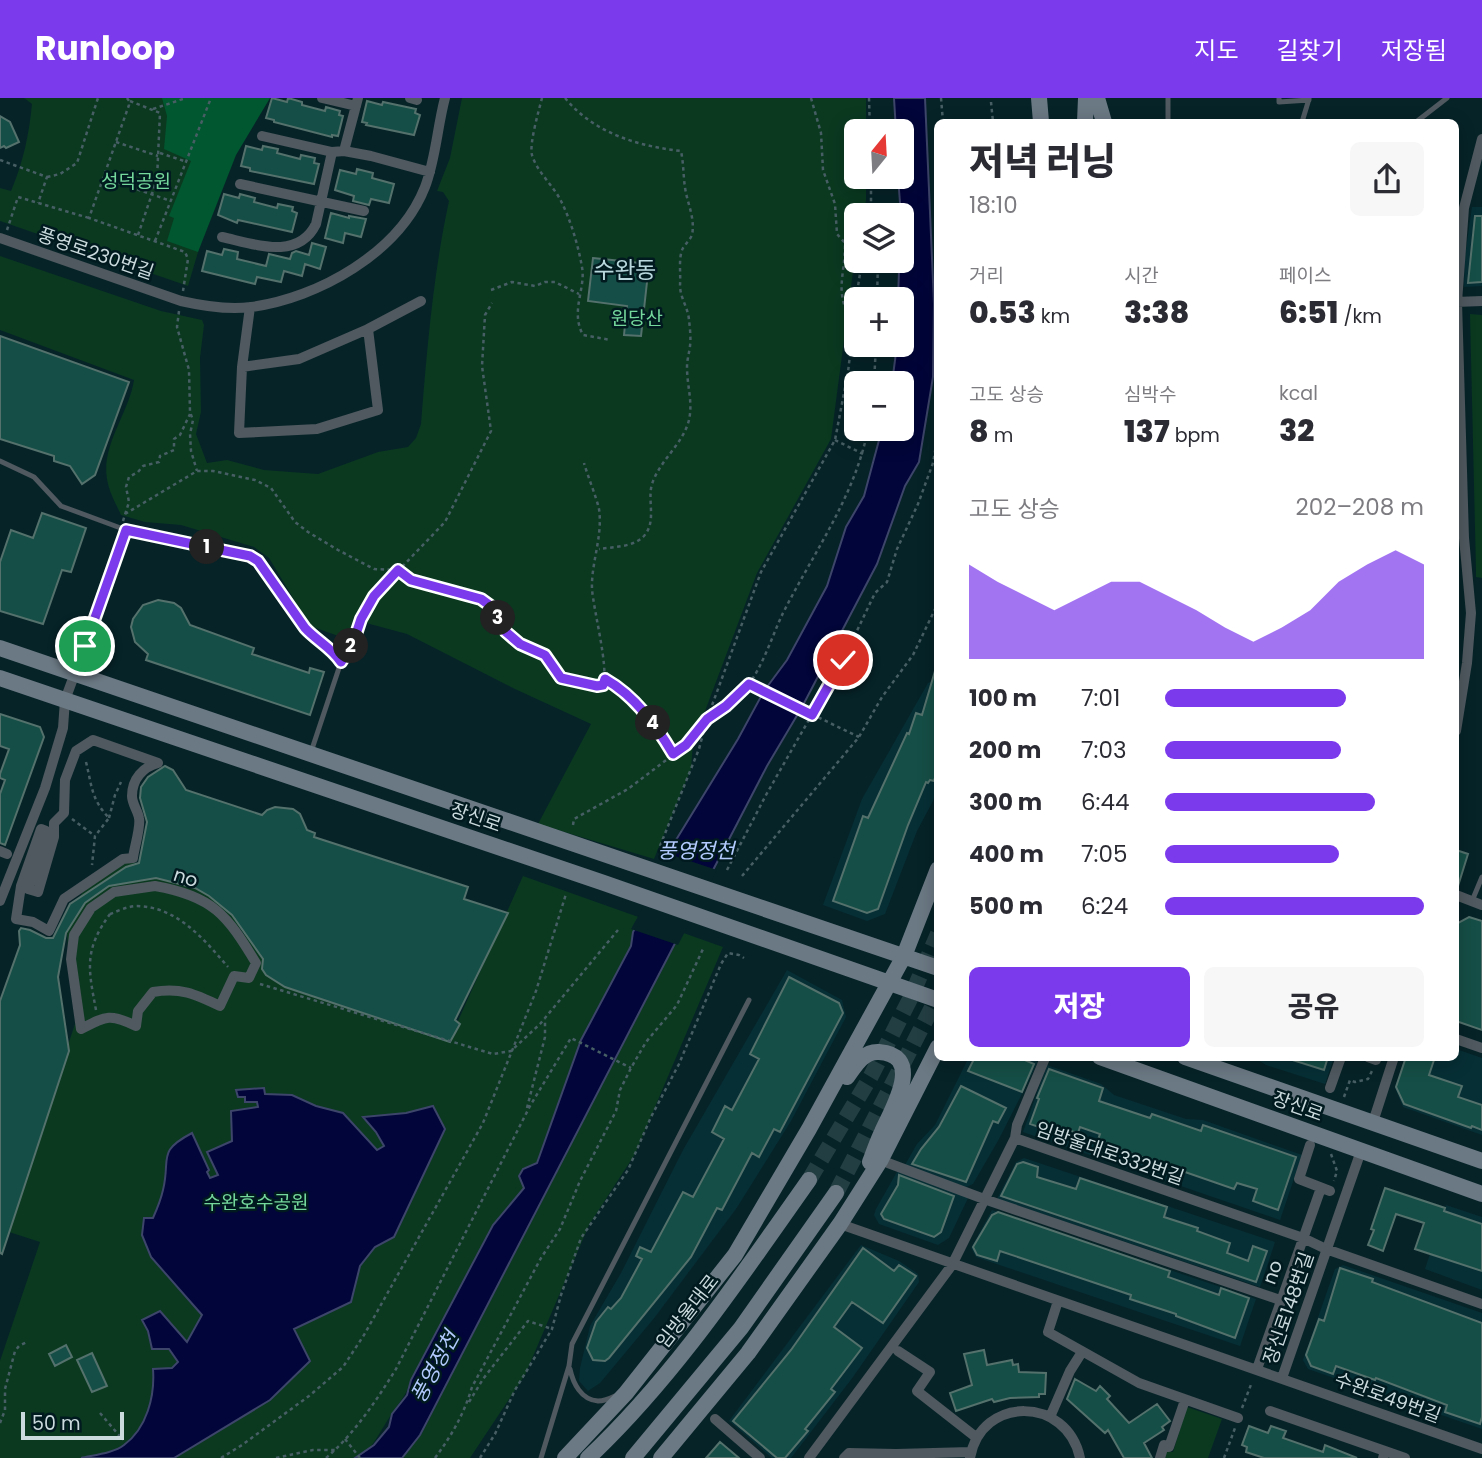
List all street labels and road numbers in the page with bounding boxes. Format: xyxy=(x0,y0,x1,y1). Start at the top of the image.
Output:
street label: 풍영로230번길 xyxy=(34,221,158,286)
street label: 장신로 xyxy=(447,796,505,839)
street label: no xyxy=(170,861,202,894)
street label: 장신로 xyxy=(1269,1085,1327,1128)
street label: 임방울대로332번길 xyxy=(1032,1115,1188,1192)
street label: 장신로148번길 xyxy=(1257,1248,1320,1368)
street label: no xyxy=(1256,1256,1289,1288)
street label: 임방울대로 xyxy=(650,1269,725,1354)
street label: 수완로49번길 xyxy=(1331,1366,1445,1429)

